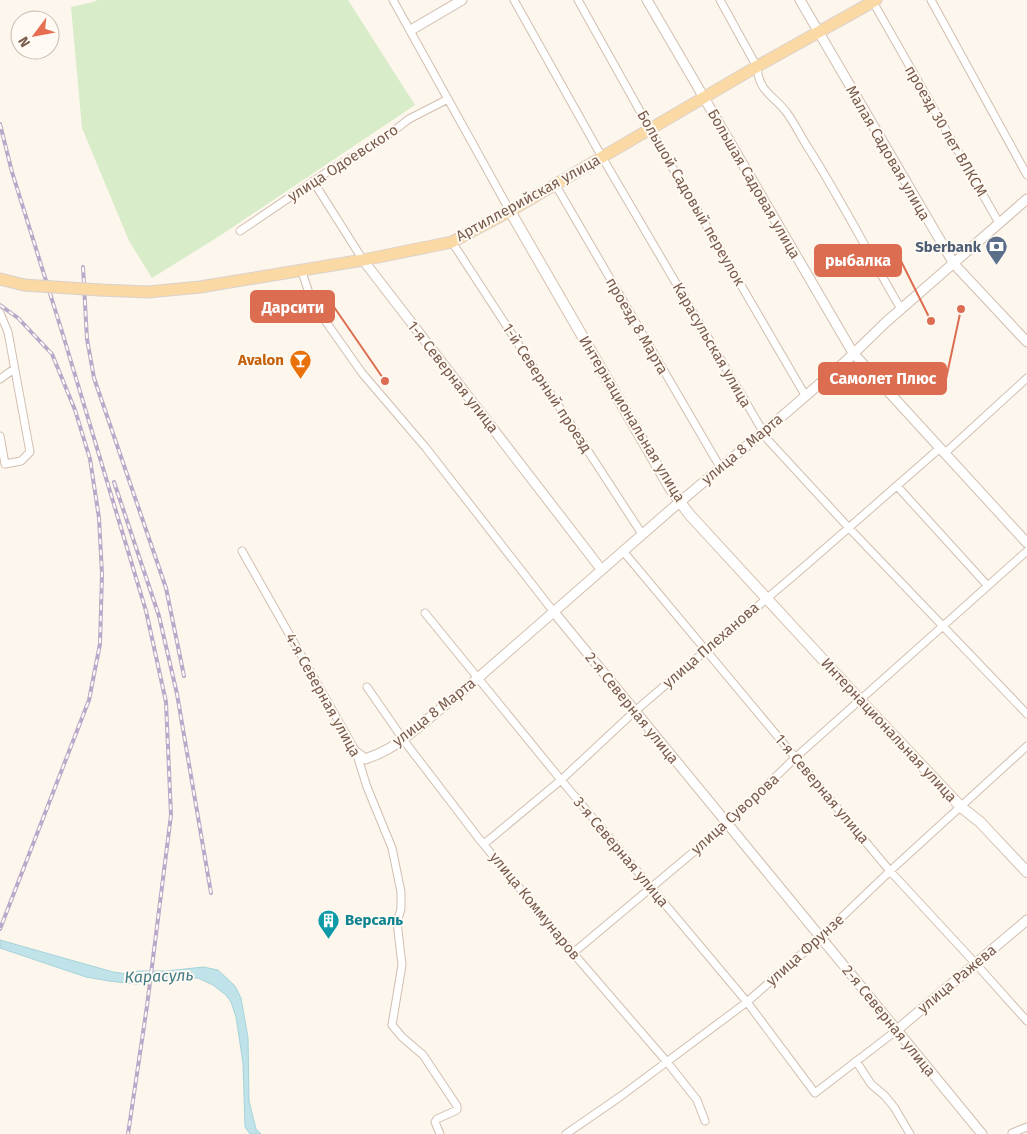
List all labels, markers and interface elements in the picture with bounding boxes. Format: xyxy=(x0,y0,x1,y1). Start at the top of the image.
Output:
north arrow xyxy=(10,10,60,60)
text: N xyxy=(15,33,34,50)
street label: проезд 30 лет ВЛКСМ xyxy=(901,62,991,200)
street label: Малая Садовая улица xyxy=(842,82,934,224)
street label: Большая Садовая улица xyxy=(704,106,804,262)
street label: Большой Садовый переулок xyxy=(633,107,749,289)
street label: улица Одоевского xyxy=(284,121,402,205)
street label: Артиллерийская улица xyxy=(453,151,603,245)
bank icon: Sberbank xyxy=(985,235,1009,266)
place label: Sberbank xyxy=(915,238,982,256)
callout: рыбалка xyxy=(815,245,901,276)
text: рыбалка xyxy=(825,251,891,270)
street label: проезд 8 Марта xyxy=(602,274,672,378)
street label: Карасульская улица xyxy=(669,279,755,411)
callout: Дарсити xyxy=(251,291,334,322)
text: Дарсити xyxy=(261,298,324,317)
street label: 1-я Северная улица xyxy=(404,317,502,437)
street label: 1-й Северный проезд xyxy=(499,320,595,456)
street label: Интернациональная улица xyxy=(575,333,689,505)
bar icon: Avalon xyxy=(288,348,312,379)
place label: Avalon xyxy=(237,351,284,369)
callout: Самолет Плюс xyxy=(819,363,946,394)
text: Самолет Плюс xyxy=(830,369,937,388)
street label: улица 8 Марта xyxy=(698,410,786,488)
street label: улица Плеханова xyxy=(659,598,763,692)
street label: 4-я Северная улица xyxy=(281,630,365,760)
street label: 2-я Северная улица xyxy=(581,649,683,767)
street label: Интернациональная улица xyxy=(817,654,961,806)
street label: улица 8 Марта xyxy=(389,674,479,750)
street label: 1-я Северная улица xyxy=(771,731,873,847)
street label: улица Суворова xyxy=(687,770,783,858)
street label: 3-я Северная улица xyxy=(570,793,672,911)
street label: улица Коммунаров xyxy=(486,848,584,964)
building icon: Версаль xyxy=(317,908,341,939)
street label: улица Фрунзе xyxy=(762,910,848,990)
place label: Версаль xyxy=(345,911,403,929)
street label: улица Ражева xyxy=(914,941,1000,1017)
street label: 2-я Северная улица xyxy=(838,962,940,1080)
water label: Карасуль xyxy=(124,965,194,987)

